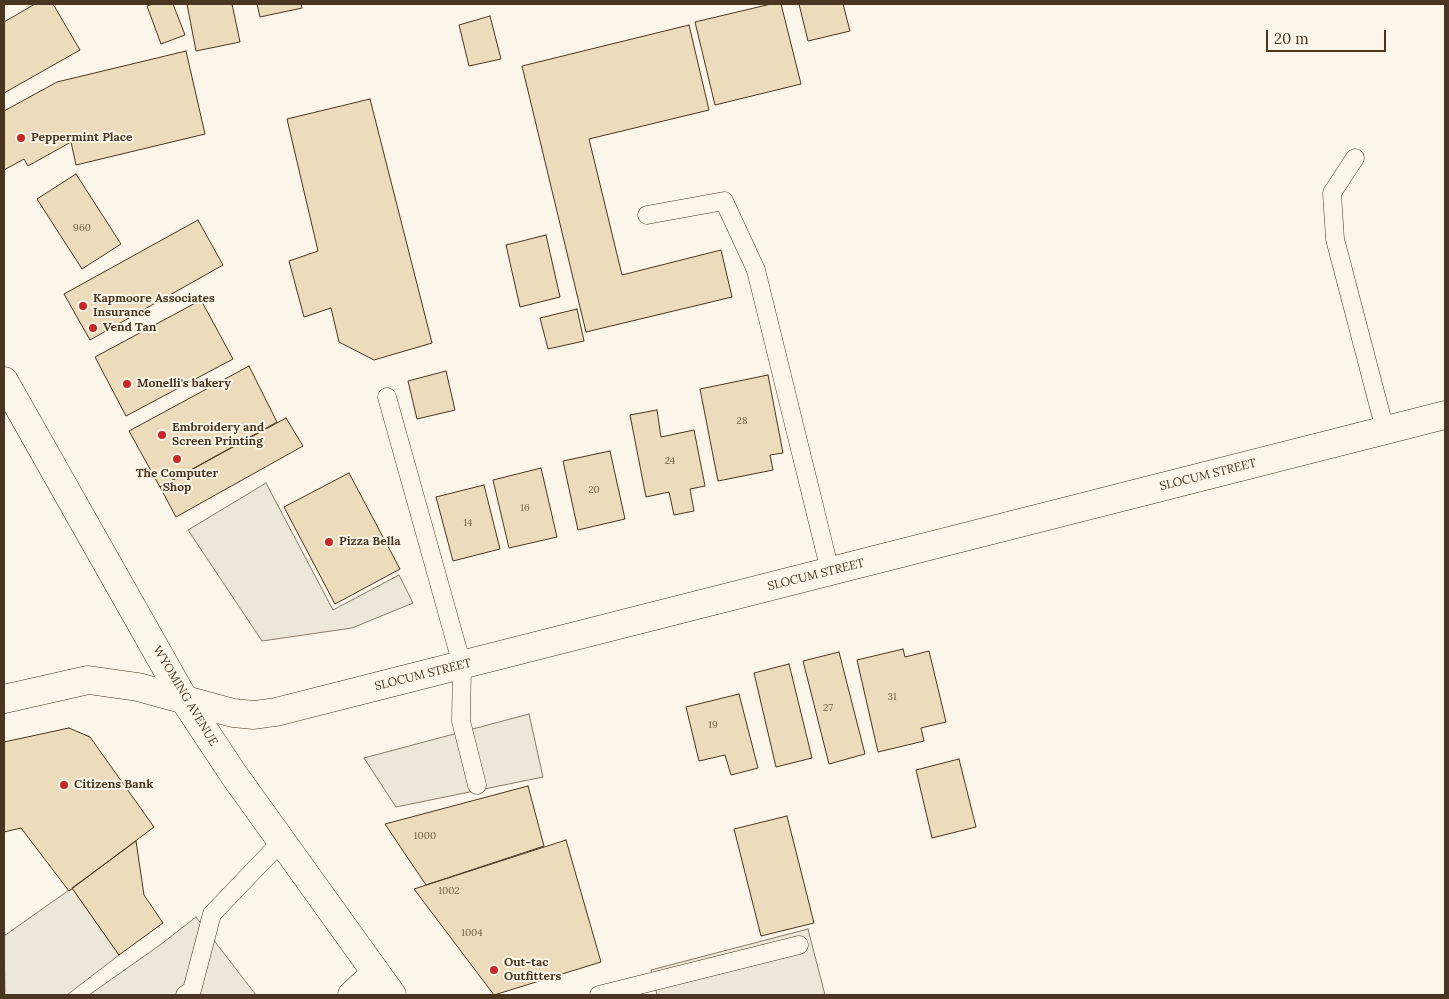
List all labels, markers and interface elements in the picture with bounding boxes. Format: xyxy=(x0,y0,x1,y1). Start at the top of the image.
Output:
scale bar xyxy=(1269,20,1389,52)
text: 20 m xyxy=(1274,29,1309,48)
place label: Peppermint Place xyxy=(31,131,133,145)
marker: Peppermint Place xyxy=(15,132,27,144)
house number: 960 xyxy=(73,222,91,234)
place label: Kapmoore Associates Insurance xyxy=(93,292,215,320)
marker: Kapmoore Associates Insurance xyxy=(77,300,89,312)
place label: Vend Tan xyxy=(103,321,156,335)
marker: Vend Tan xyxy=(87,322,99,334)
place label: Monelli's bakery xyxy=(137,377,231,391)
marker: Monelli's bakery xyxy=(121,378,133,390)
house number: 28 xyxy=(737,415,747,427)
place label: Embroidery and Screen Printing xyxy=(172,421,264,449)
marker: Embroidery and Screen Printing xyxy=(156,429,168,441)
marker: The Computer Shop xyxy=(171,453,183,465)
house number: 24 xyxy=(665,455,675,467)
street label: SLOCUM STREET xyxy=(1158,456,1258,494)
place label: The Computer Shop xyxy=(136,467,218,495)
house number: 20 xyxy=(588,484,600,496)
house number: 16 xyxy=(520,502,530,514)
house number: 14 xyxy=(463,517,473,529)
place label: Pizza Bella xyxy=(339,535,401,549)
marker: Pizza Bella xyxy=(323,536,335,548)
street label: SLOCUM STREET xyxy=(766,556,866,594)
street label: WYOMING AVENUE xyxy=(150,644,220,748)
street label: SLOCUM STREET xyxy=(373,656,473,694)
house number: 31 xyxy=(887,691,897,703)
house number: 27 xyxy=(823,702,833,714)
house number: 19 xyxy=(708,719,718,731)
place label: Citizens Bank xyxy=(74,778,153,792)
marker: Citizens Bank xyxy=(58,779,70,791)
house number: 1000 xyxy=(414,830,436,842)
house number: 1002 xyxy=(438,885,460,897)
house number: 1004 xyxy=(461,927,483,939)
place label: Out-tac Outfitters xyxy=(504,956,561,984)
marker: Out-tac Outfitters xyxy=(488,964,500,976)

